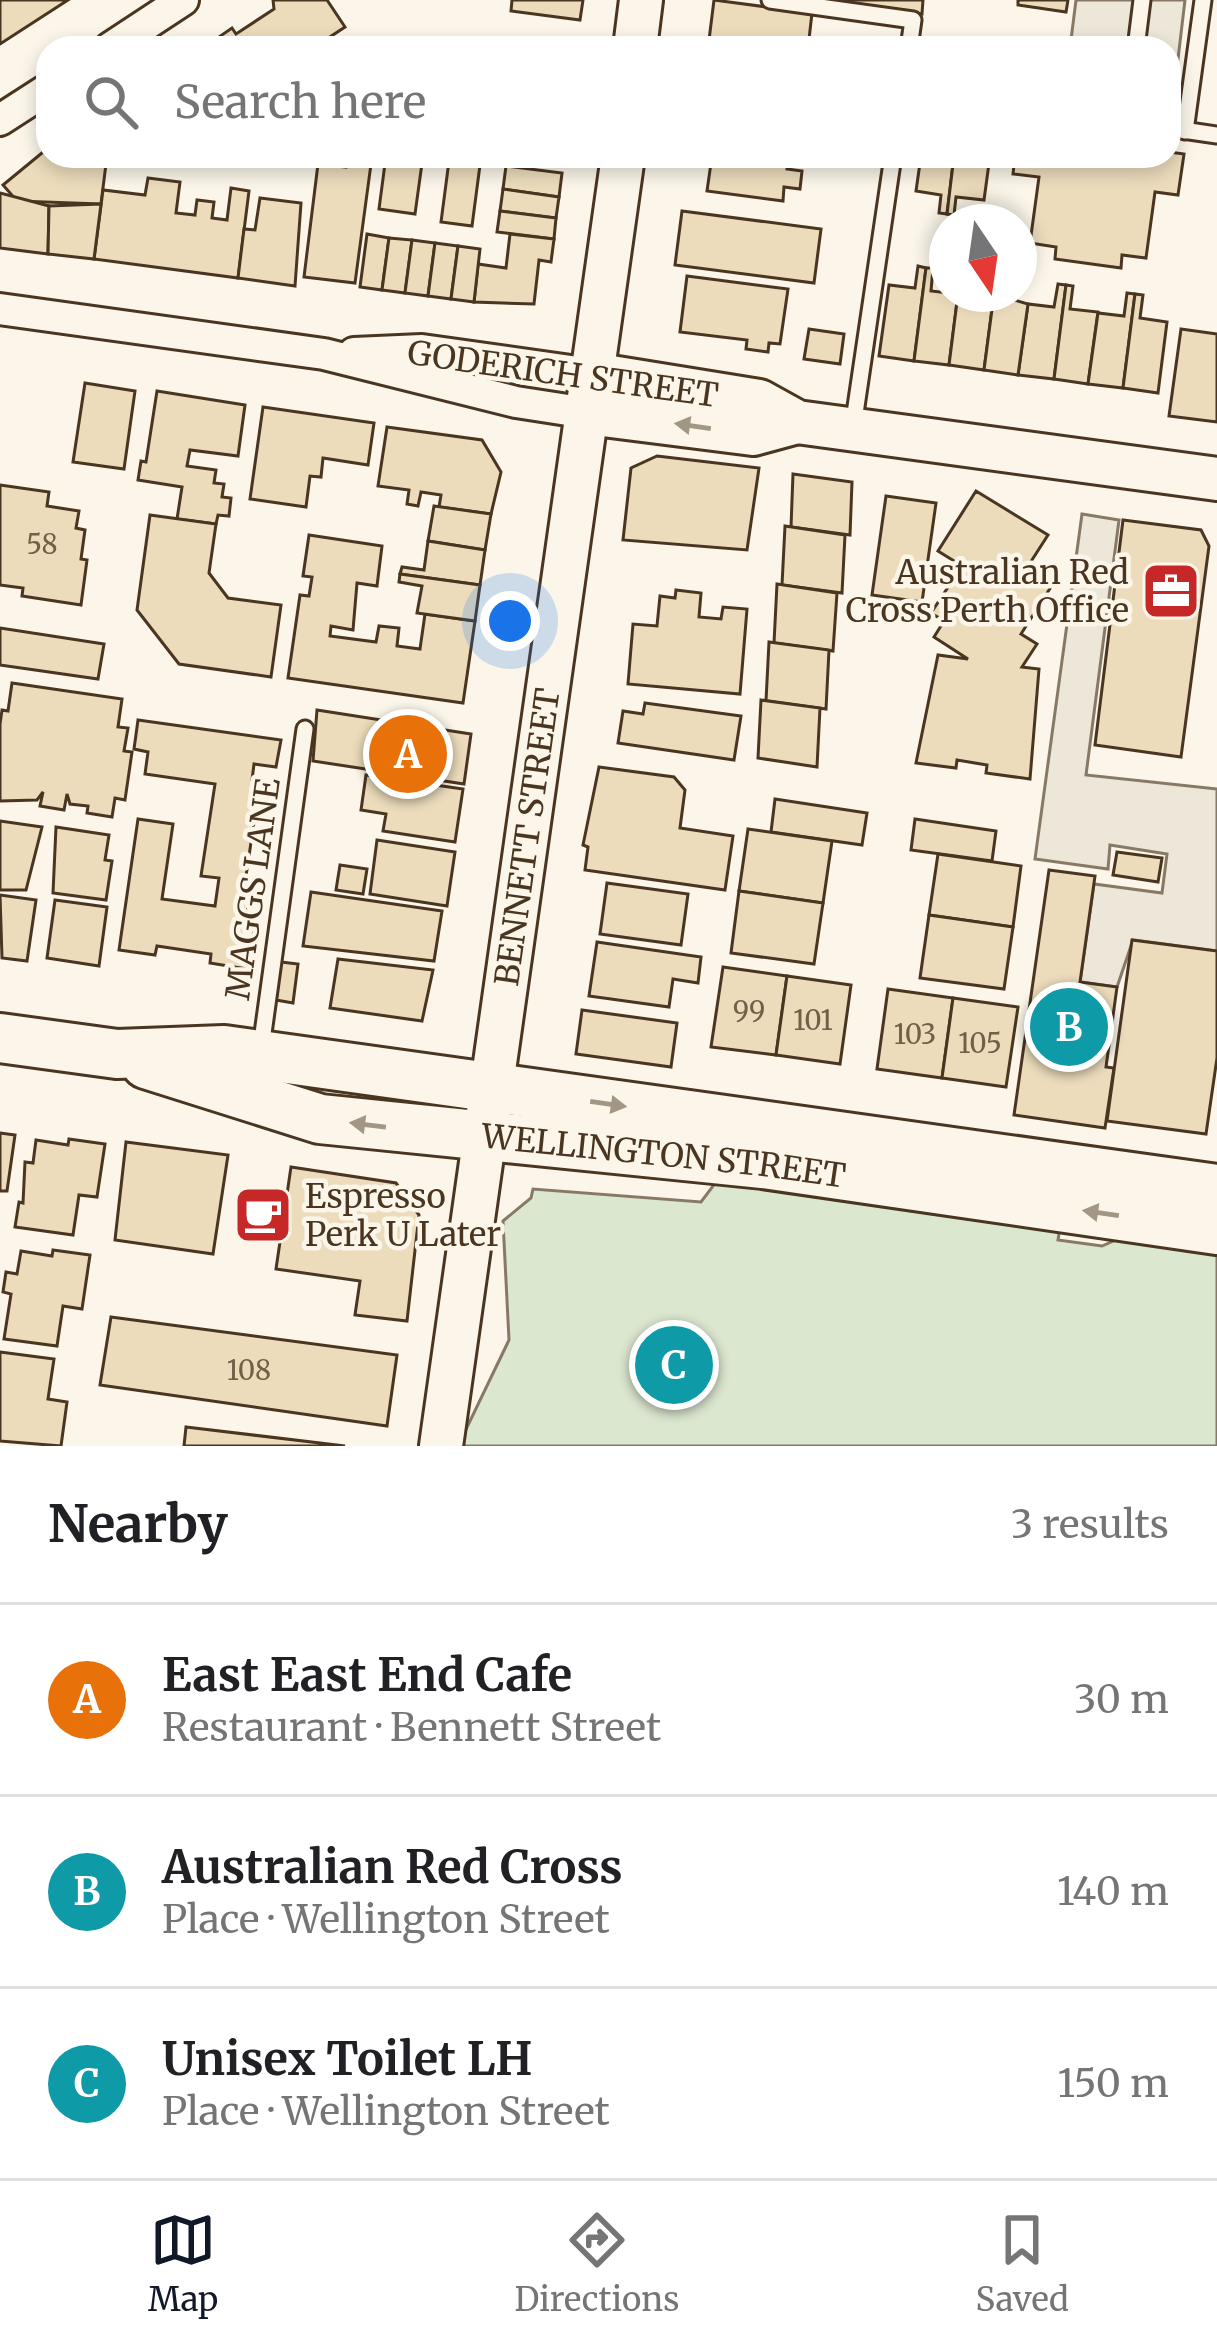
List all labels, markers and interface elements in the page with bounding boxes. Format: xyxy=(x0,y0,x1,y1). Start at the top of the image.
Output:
search box xyxy=(36,36,1181,168)
icon: search xyxy=(78,69,144,135)
text: Search here xyxy=(174,74,426,130)
north arrow xyxy=(929,204,1037,312)
street label: GODERICH STREET xyxy=(405,332,721,416)
one-way arrow xyxy=(673,416,711,435)
house number: 58 xyxy=(26,527,58,561)
place label: Australian Red Cross Perth Office xyxy=(846,552,1129,631)
office icon: Australian Red Cross Perth Office xyxy=(1140,560,1202,622)
your location xyxy=(480,591,540,651)
street label: BENNETT STREET xyxy=(486,685,568,989)
pin: A xyxy=(369,709,447,799)
street label: MAGGS LANE xyxy=(217,776,289,1002)
pin: B xyxy=(1030,982,1108,1072)
house number: 99 xyxy=(733,994,765,1028)
house number: 101 xyxy=(793,1003,833,1037)
house number: 103 xyxy=(894,1017,936,1051)
house number: 105 xyxy=(958,1026,1002,1060)
one-way arrow xyxy=(589,1095,627,1114)
street label: WELLINGTON STREET xyxy=(479,1115,848,1196)
one-way arrow xyxy=(349,1116,387,1135)
place label: Espresso Perk U Later xyxy=(305,1176,501,1255)
cafe icon: Espresso Perk U Later xyxy=(232,1184,294,1246)
one-way arrow xyxy=(1082,1203,1119,1222)
pin: C xyxy=(635,1320,713,1410)
house number: 108 xyxy=(227,1353,271,1387)
text: Nearby xyxy=(48,1492,228,1556)
text: 3 results xyxy=(1011,1500,1169,1549)
text: East East End Cafe xyxy=(162,1647,572,1703)
text: A xyxy=(73,1675,101,1724)
text: 30 m xyxy=(1074,1675,1169,1724)
text: Restaurant · Bennett Street xyxy=(162,1703,661,1752)
text: Australian Red Cross xyxy=(162,1839,623,1895)
text: B xyxy=(73,1867,101,1916)
text: 140 m xyxy=(1057,1867,1169,1916)
text: Place · Wellington Street xyxy=(162,1895,610,1944)
text: Unisex Toilet LH xyxy=(162,2031,532,2087)
text: C xyxy=(74,2059,100,2108)
text: 150 m xyxy=(1057,2059,1169,2108)
text: Place · Wellington Street xyxy=(162,2087,610,2136)
tab: Map xyxy=(148,2207,218,2320)
tab: Directions xyxy=(514,2207,679,2320)
tab: Saved xyxy=(975,2207,1069,2320)

